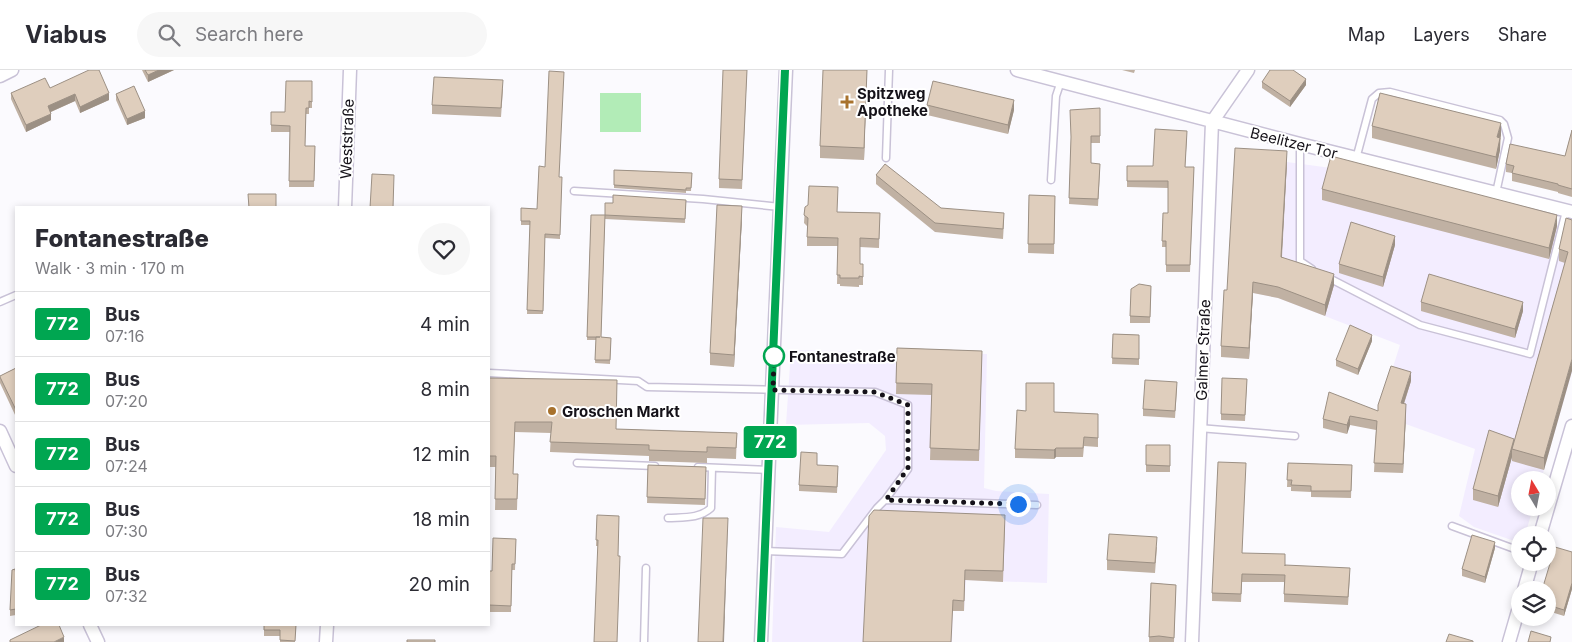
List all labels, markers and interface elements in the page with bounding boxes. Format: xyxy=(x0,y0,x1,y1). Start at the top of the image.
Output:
search box xyxy=(137,12,487,57)
text: Viabus xyxy=(25,20,107,49)
icon: search xyxy=(155,21,183,49)
text: Search here xyxy=(195,23,304,46)
text: Map xyxy=(1348,24,1385,45)
text: Layers xyxy=(1413,24,1470,45)
text: Share xyxy=(1498,24,1547,45)
place label: Spitzweg Apotheke xyxy=(857,84,928,120)
marker: Spitzweg Apotheke xyxy=(841,96,853,108)
street label: Weststraße xyxy=(336,99,358,179)
street label: Beelitzer Tor xyxy=(1248,123,1340,163)
button: heart xyxy=(418,223,470,275)
text: Fontanestraße xyxy=(35,224,209,253)
text: Walk · 3 min · 170 m xyxy=(35,258,184,278)
street label: Galmer Straße xyxy=(1192,299,1214,401)
text: Bus xyxy=(105,303,140,326)
text: 772 xyxy=(46,313,79,334)
text: 4 min xyxy=(420,313,470,336)
text: 07:16 xyxy=(105,326,144,346)
marker: Fontanestraße xyxy=(763,345,785,367)
place label: Fontanestraße xyxy=(789,347,896,366)
text: Bus xyxy=(105,368,140,391)
text: 772 xyxy=(46,378,79,399)
text: 8 min xyxy=(420,378,470,401)
text: 07:20 xyxy=(105,391,148,411)
place label: Groschen Markt xyxy=(562,402,680,421)
marker: Groschen Markt xyxy=(546,405,558,417)
line badge: 772 xyxy=(741,426,799,458)
text: 772 xyxy=(754,431,786,452)
text: Bus xyxy=(105,433,140,456)
text: 772 xyxy=(46,443,79,464)
text: 12 min xyxy=(413,443,470,466)
text: 07:24 xyxy=(105,456,148,476)
north arrow xyxy=(1511,471,1556,516)
map controls xyxy=(1511,471,1556,626)
your location xyxy=(1006,492,1031,517)
text: Bus xyxy=(105,498,140,521)
text: 772 xyxy=(46,508,79,529)
text: 18 min xyxy=(413,508,470,531)
text: 07:30 xyxy=(105,521,148,541)
button: locate xyxy=(1511,526,1556,571)
text: Bus xyxy=(105,563,140,586)
text: 772 xyxy=(46,573,79,594)
text: 20 min xyxy=(409,573,470,596)
button: layers xyxy=(1511,581,1556,626)
text: 07:32 xyxy=(105,586,148,606)

